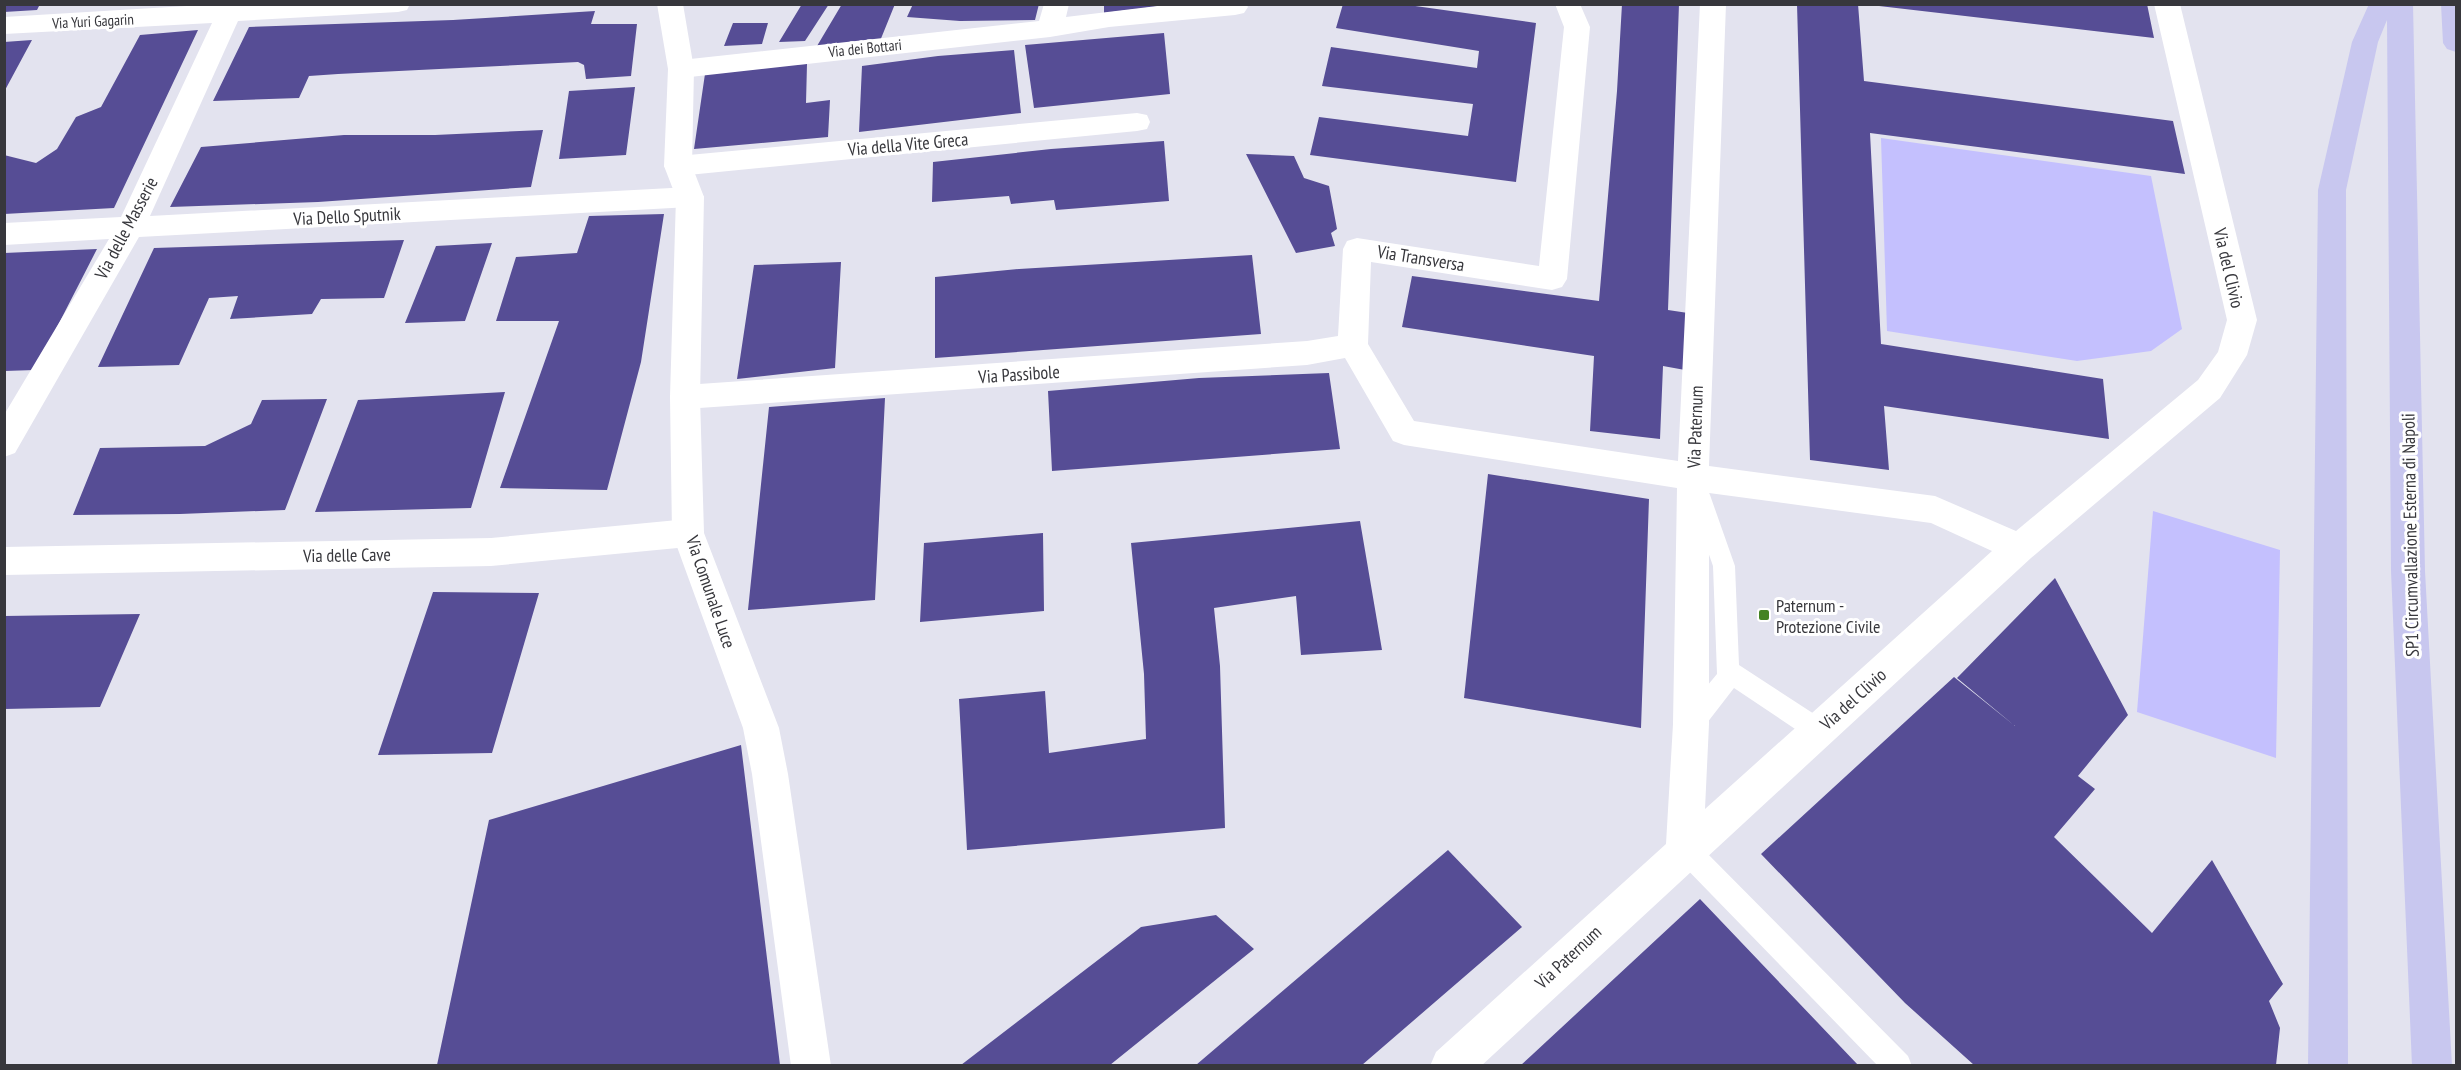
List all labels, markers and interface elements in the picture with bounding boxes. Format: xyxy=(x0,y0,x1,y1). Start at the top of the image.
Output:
street label: Via Yuri Gagarin xyxy=(51,9,134,33)
street label: Via dei Bottari xyxy=(826,35,903,61)
street label: Via della Vite Greca xyxy=(846,127,969,161)
street label: Via delle Masserie xyxy=(89,173,163,284)
street label: Via Dello Sputnik xyxy=(292,202,401,230)
street label: Via del Clivio xyxy=(2208,225,2249,311)
street label: Via Transversa xyxy=(1375,240,1466,276)
street label: Via Passibole xyxy=(977,360,1060,388)
street label: Via Paternum xyxy=(1682,385,1708,470)
street label: SP1 Circumvallazione Esterna di Napoli xyxy=(2396,413,2424,657)
street label: Via Comunale Luce xyxy=(681,532,741,651)
street label: Via delle Cave xyxy=(302,543,391,567)
place label: Paternum - Protezione Civile xyxy=(1776,594,1880,638)
marker: Paternum - Protezione Civile xyxy=(1757,608,1771,622)
street label: Via del Clivio xyxy=(1814,663,1891,735)
street label: Via Paternum xyxy=(1529,920,1606,994)

